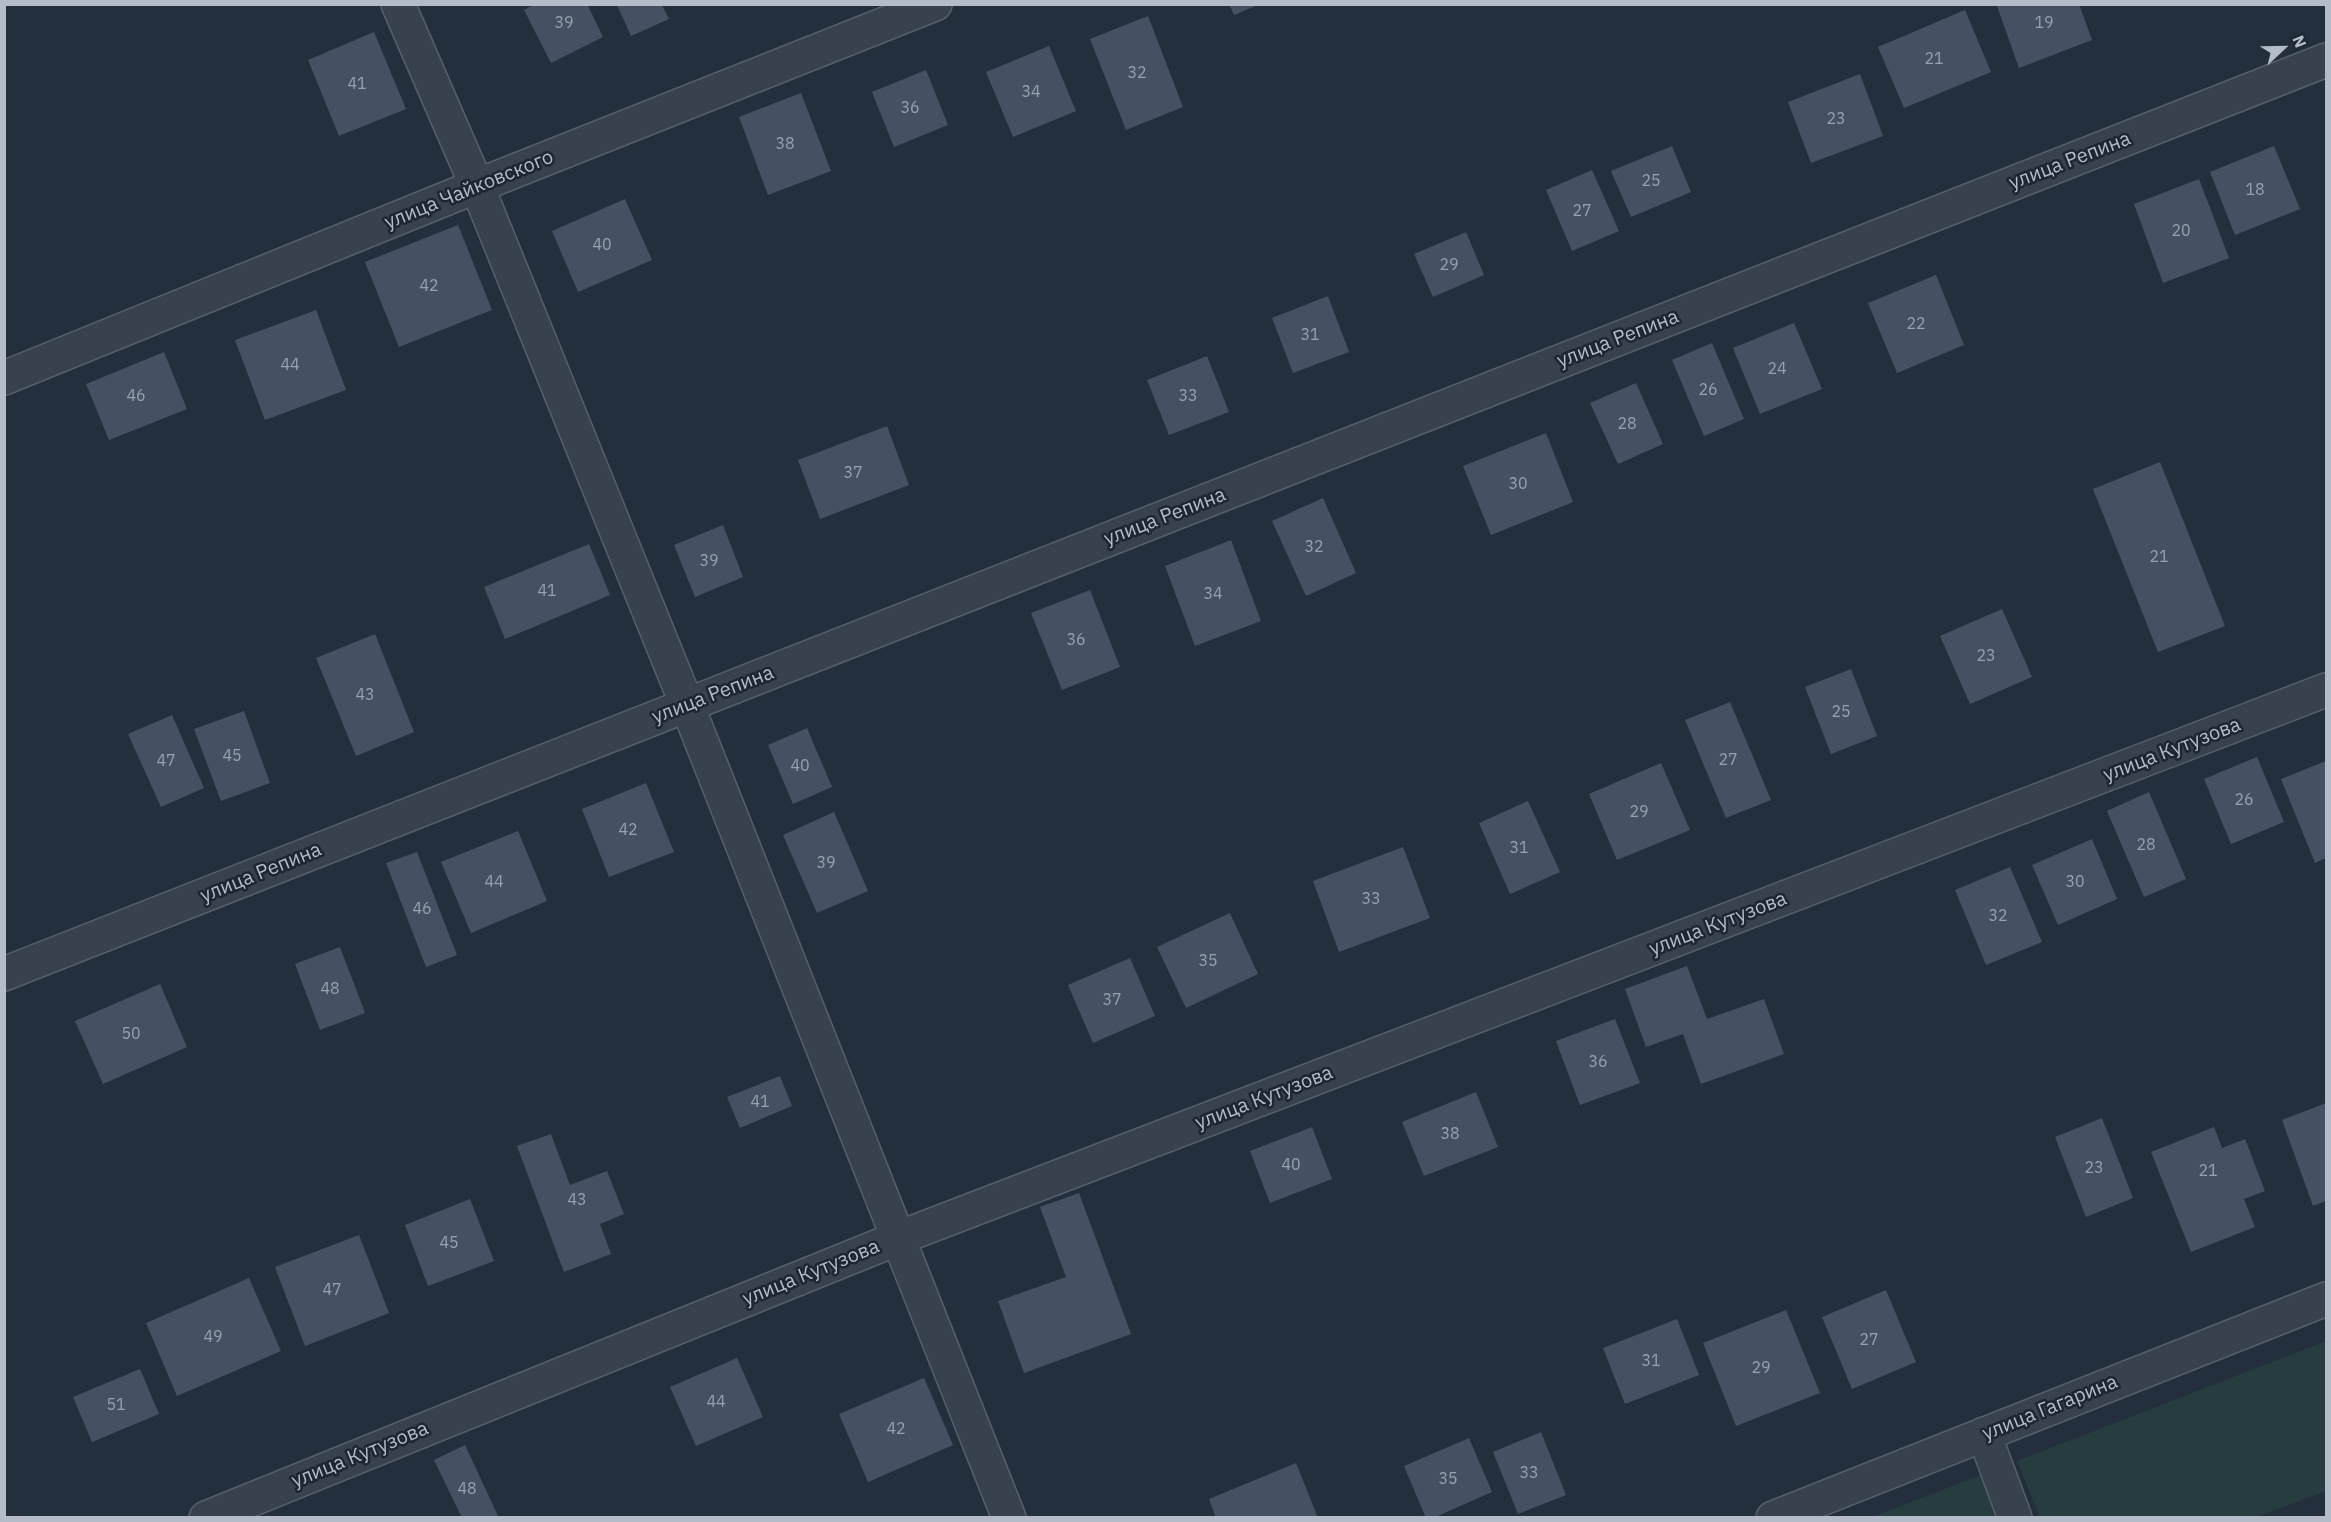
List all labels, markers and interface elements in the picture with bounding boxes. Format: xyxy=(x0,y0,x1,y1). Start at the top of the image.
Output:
house number: 39 xyxy=(554,13,574,33)
house number: 19 xyxy=(2034,13,2054,33)
north arrow xyxy=(2253,18,2313,78)
text: N xyxy=(2288,32,2311,50)
house number: 21 xyxy=(1924,49,1944,69)
house number: 32 xyxy=(1127,63,1147,83)
house number: 41 xyxy=(347,74,367,94)
house number: 34 xyxy=(1021,82,1041,102)
house number: 36 xyxy=(900,98,920,118)
house number: 23 xyxy=(1826,109,1846,129)
street label: улица Репина xyxy=(2006,127,2134,195)
house number: 38 xyxy=(775,134,795,154)
street label: улица Чайковского xyxy=(381,145,557,235)
house number: 25 xyxy=(1641,171,1661,191)
house number: 18 xyxy=(2245,180,2265,200)
house number: 27 xyxy=(1572,201,1592,221)
house number: 20 xyxy=(2171,221,2191,241)
house number: 40 xyxy=(592,235,612,255)
house number: 29 xyxy=(1439,255,1459,275)
house number: 42 xyxy=(419,276,439,296)
street label: улица Репина xyxy=(1554,305,1682,373)
house number: 22 xyxy=(1906,314,1926,334)
house number: 31 xyxy=(1300,325,1320,345)
house number: 44 xyxy=(280,355,300,375)
house number: 24 xyxy=(1767,359,1787,379)
house number: 26 xyxy=(1698,380,1718,400)
house number: 46 xyxy=(126,386,146,406)
house number: 33 xyxy=(1178,386,1198,406)
house number: 28 xyxy=(1617,414,1637,434)
house number: 37 xyxy=(843,463,863,483)
house number: 30 xyxy=(1508,474,1528,494)
street label: улица Репина xyxy=(1101,483,1229,551)
house number: 32 xyxy=(1304,537,1324,557)
house number: 21 xyxy=(2149,547,2169,567)
house number: 39 xyxy=(699,551,719,571)
house number: 41 xyxy=(537,581,557,601)
house number: 34 xyxy=(1203,584,1223,604)
house number: 36 xyxy=(1066,630,1086,650)
house number: 23 xyxy=(1976,646,1996,666)
street label: улица Репина xyxy=(649,661,777,729)
house number: 43 xyxy=(355,685,375,705)
house number: 25 xyxy=(1831,702,1851,722)
street label: улица Кутузова xyxy=(2100,713,2244,787)
house number: 45 xyxy=(222,746,242,766)
house number: 27 xyxy=(1718,750,1738,770)
house number: 47 xyxy=(156,751,176,771)
house number: 40 xyxy=(790,756,810,776)
house number: 26 xyxy=(2234,790,2254,810)
house number: 29 xyxy=(1629,802,1649,822)
house number: 42 xyxy=(618,820,638,840)
house number: 28 xyxy=(2136,835,2156,855)
street label: улица Репина xyxy=(197,838,325,908)
house number: 31 xyxy=(1509,838,1529,858)
house number: 39 xyxy=(816,853,836,873)
house number: 44 xyxy=(484,872,504,892)
house number: 30 xyxy=(2065,872,2085,892)
street label: улица Кутузова xyxy=(1646,887,1790,961)
house number: 33 xyxy=(1361,889,1381,909)
house number: 46 xyxy=(412,899,432,919)
house number: 32 xyxy=(1988,906,2008,926)
house number: 35 xyxy=(1198,951,1218,971)
house number: 48 xyxy=(320,979,340,999)
house number: 37 xyxy=(1102,990,1122,1010)
house number: 50 xyxy=(121,1024,141,1044)
house number: 36 xyxy=(1588,1052,1608,1072)
street label: улица Кутузова xyxy=(1192,1061,1336,1135)
house number: 41 xyxy=(750,1092,770,1112)
house number: 38 xyxy=(1440,1124,1460,1144)
house number: 40 xyxy=(1281,1155,1301,1175)
house number: 23 xyxy=(2084,1158,2104,1178)
house number: 21 xyxy=(2198,1161,2218,1181)
house number: 43 xyxy=(567,1190,587,1210)
house number: 45 xyxy=(439,1233,459,1253)
street label: улица Кутузова xyxy=(739,1235,883,1311)
house number: 47 xyxy=(322,1280,342,1300)
house number: 49 xyxy=(203,1327,223,1347)
house number: 27 xyxy=(1859,1330,1879,1350)
house number: 31 xyxy=(1641,1351,1661,1371)
house number: 29 xyxy=(1751,1358,1771,1378)
street label: улица Гагарина xyxy=(1979,1370,2121,1446)
house number: 44 xyxy=(706,1392,726,1412)
house number: 51 xyxy=(106,1395,126,1415)
street label: улица Кутузова xyxy=(288,1417,432,1493)
house number: 42 xyxy=(886,1419,906,1439)
house number: 33 xyxy=(1519,1463,1539,1483)
house number: 35 xyxy=(1438,1469,1458,1489)
house number: 48 xyxy=(457,1479,477,1499)

